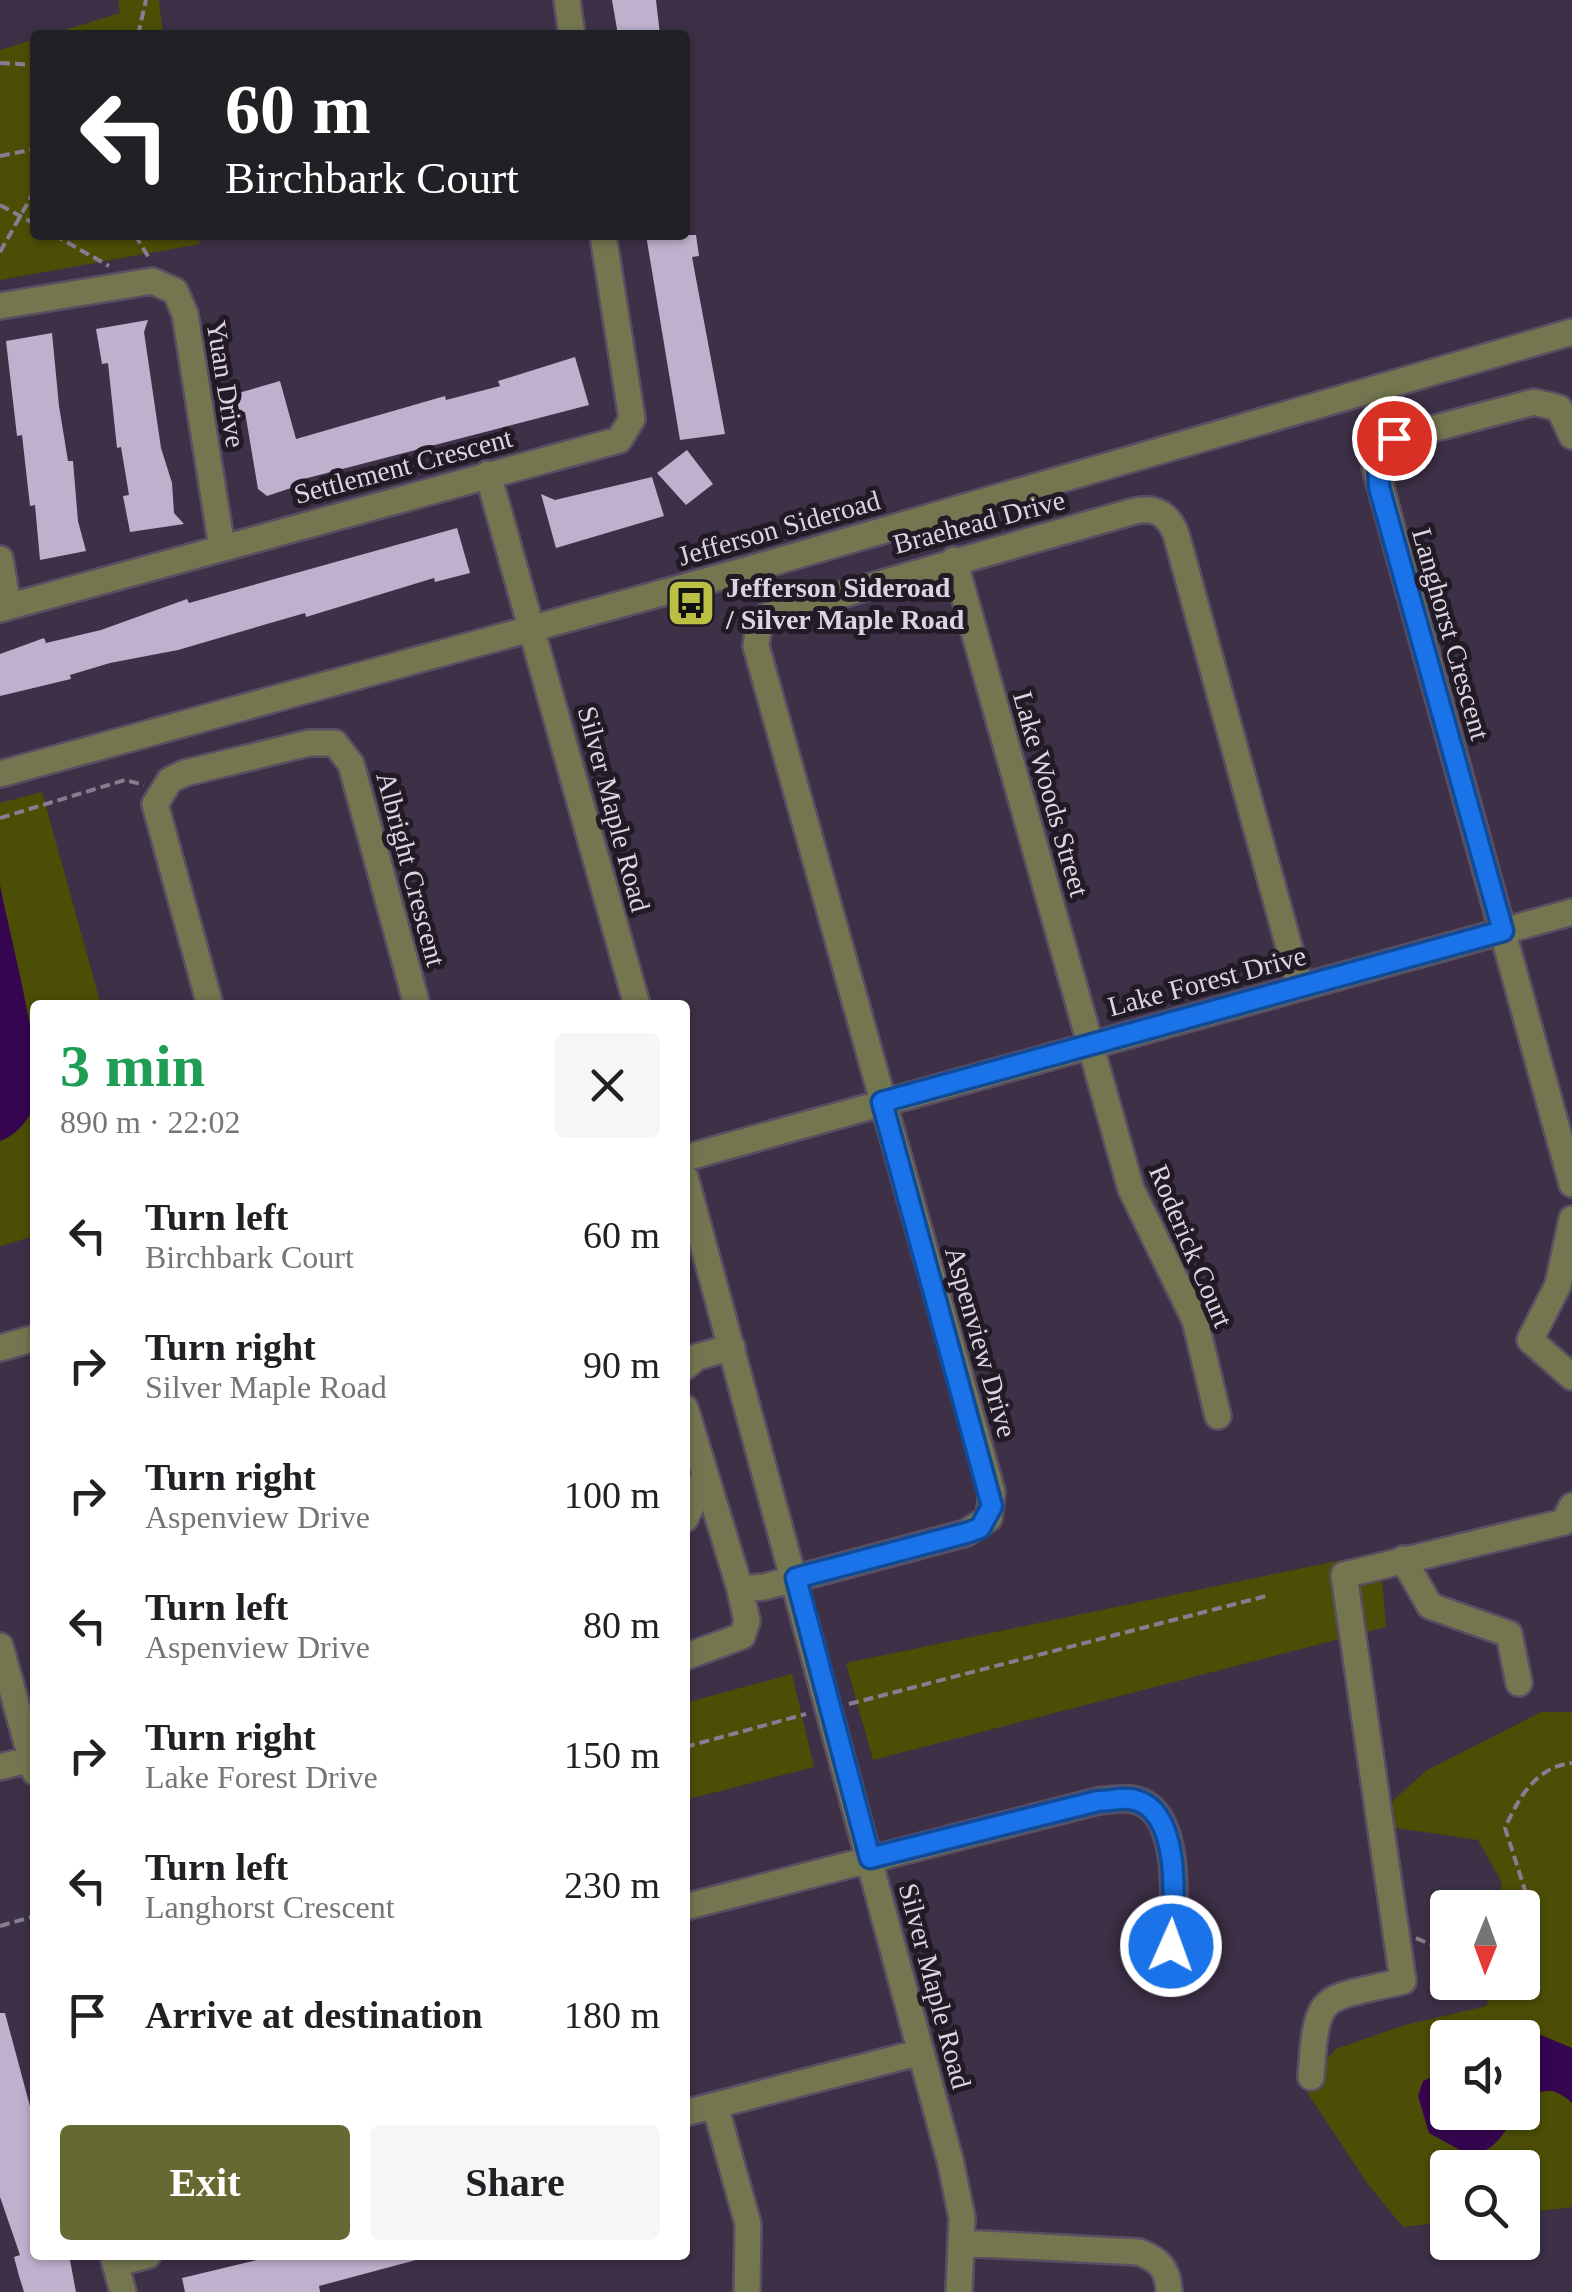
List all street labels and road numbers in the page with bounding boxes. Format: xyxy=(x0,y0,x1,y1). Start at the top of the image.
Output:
street label: Yuan Drive xyxy=(201,318,251,450)
street label: Settlement Crescent xyxy=(290,422,516,510)
street label: Jefferson Sideroad xyxy=(674,484,884,572)
street label: Braehead Drive xyxy=(890,484,1068,560)
street label: Langhorst Crescent xyxy=(1406,525,1496,743)
street label: Lake Woods Street xyxy=(1007,688,1095,900)
street label: Silver Maple Road xyxy=(572,703,656,915)
street label: Albright Crescent xyxy=(370,768,452,970)
street label: Lake Forest Drive xyxy=(1105,940,1309,1022)
street label: Roderick Court xyxy=(1143,1160,1239,1332)
street label: Aspenview Drive xyxy=(939,1243,1023,1441)
street label: Silver Maple Road xyxy=(893,1880,977,2092)

